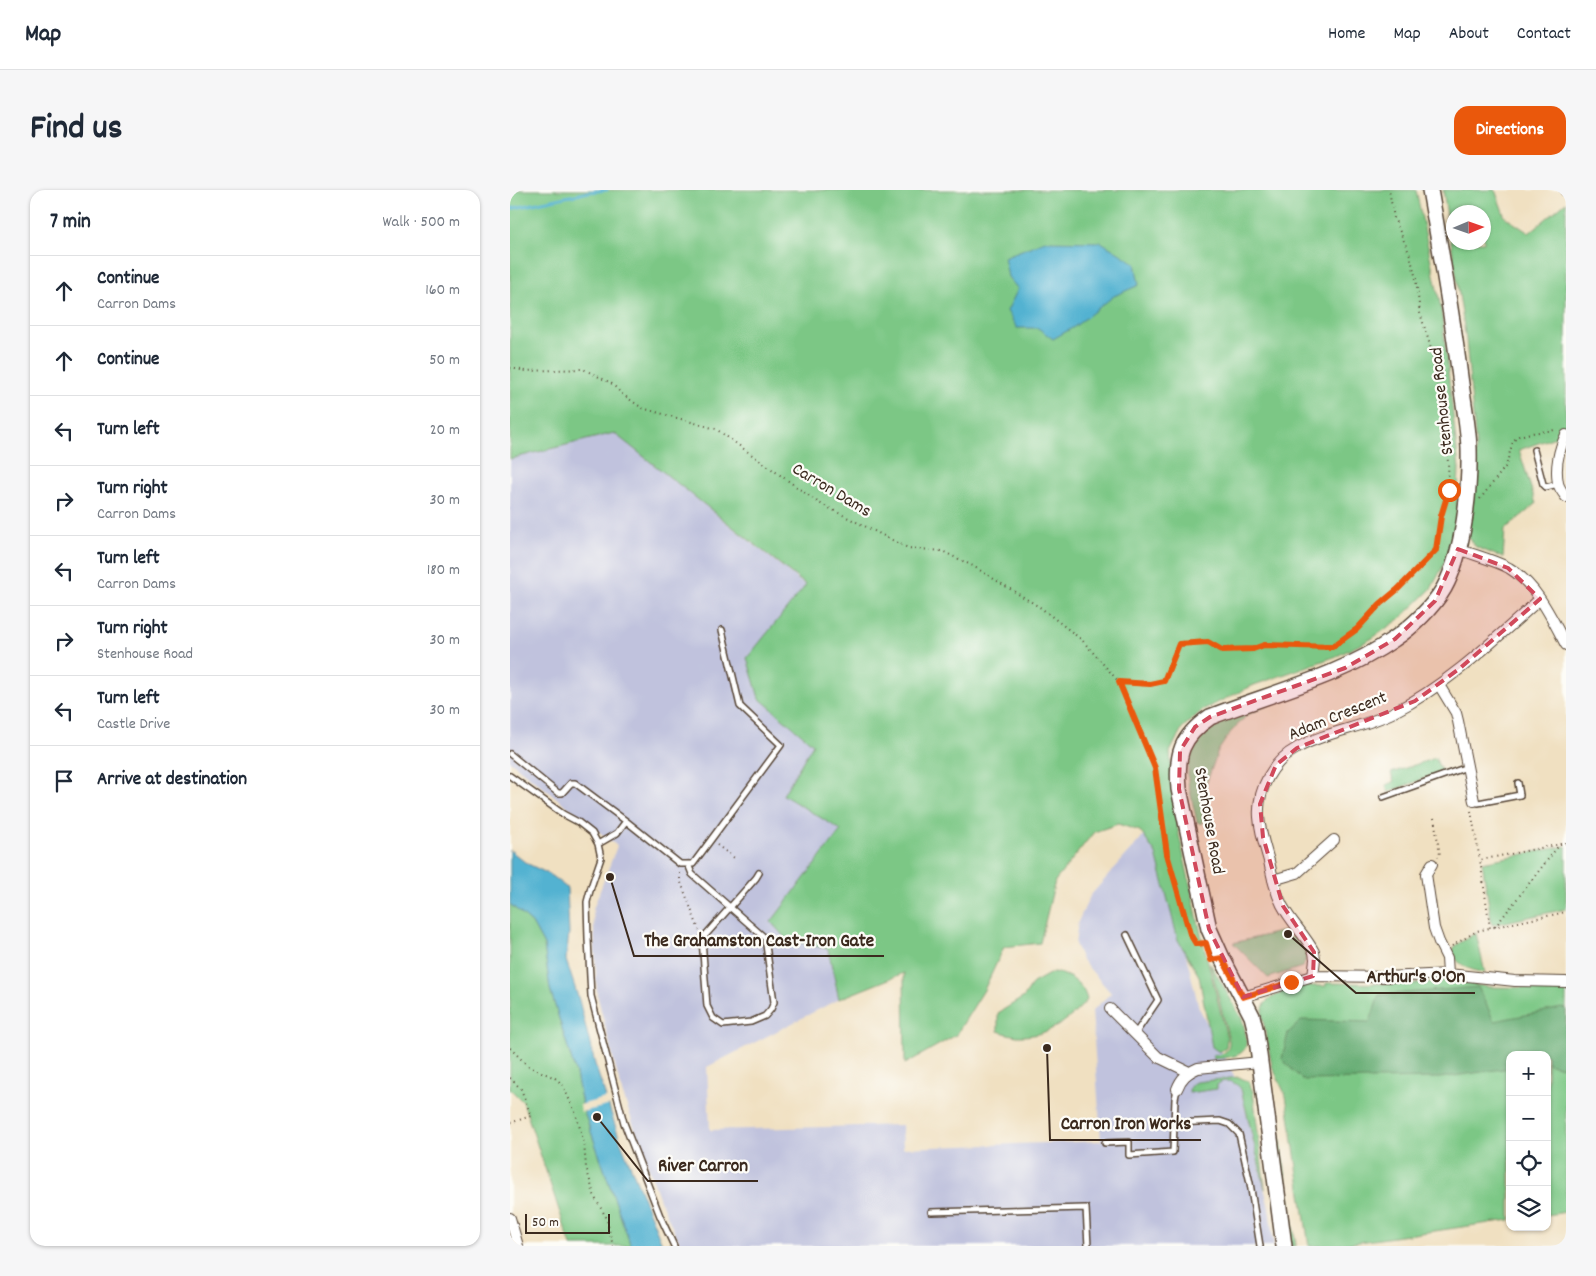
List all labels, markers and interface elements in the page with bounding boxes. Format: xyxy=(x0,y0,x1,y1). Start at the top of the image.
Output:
text: Map xyxy=(25,18,61,52)
text: Home xyxy=(1328,22,1365,47)
text: Map xyxy=(1393,22,1421,47)
text: About xyxy=(1449,22,1489,47)
text: Contact xyxy=(1517,22,1571,47)
text: Find us xyxy=(30,105,122,155)
button: Directions xyxy=(1454,106,1566,155)
north arrow xyxy=(1446,205,1491,250)
text: 7 min xyxy=(50,208,91,238)
text: Walk · 500 m xyxy=(382,211,460,234)
text: Continue xyxy=(97,266,159,293)
icon: ahead xyxy=(50,277,78,305)
text: 160 m xyxy=(425,279,460,302)
text: Carron Dams xyxy=(97,293,176,316)
street label: Stenhouse Road xyxy=(1425,346,1461,456)
icon: ahead xyxy=(50,347,78,375)
text: Continue xyxy=(97,347,159,374)
text: 50 m xyxy=(429,349,460,372)
icon: left xyxy=(50,417,78,445)
text: Turn left xyxy=(97,417,160,444)
text: 20 m xyxy=(430,419,460,442)
street label: Carron Dams xyxy=(786,457,876,525)
text: Turn right xyxy=(97,476,168,503)
route start xyxy=(1438,479,1461,502)
icon: right xyxy=(50,487,78,515)
text: 30 m xyxy=(430,489,460,512)
text: Carron Dams xyxy=(97,503,176,526)
text: Turn left xyxy=(97,546,160,573)
icon: left xyxy=(50,557,78,585)
text: 180 m xyxy=(427,559,460,582)
text: Carron Dams xyxy=(97,573,176,596)
text: Turn right xyxy=(97,616,168,643)
icon: right xyxy=(50,627,78,655)
text: 30 m xyxy=(430,629,460,652)
text: Stenhouse Road xyxy=(97,643,193,666)
text: Turn left xyxy=(97,686,160,713)
street label: Adam Crescent xyxy=(1285,686,1391,748)
icon: left xyxy=(50,697,78,725)
text: 30 m xyxy=(430,699,460,722)
text: Castle Drive xyxy=(97,713,170,736)
street label: Stenhouse Road xyxy=(1186,766,1230,876)
icon: arrive xyxy=(50,767,78,795)
text: Arrive at destination xyxy=(97,767,247,794)
callout: The Grahamston Cast-Iron Gate xyxy=(634,922,884,956)
text: The Grahamston Cast-Iron Gate xyxy=(644,929,874,956)
callout: Arthur's O'On xyxy=(1356,959,1475,993)
text: Arthur's O'On xyxy=(1367,965,1466,992)
route end xyxy=(1280,971,1303,994)
map controls xyxy=(1506,1051,1551,1231)
button: + xyxy=(1506,1051,1551,1096)
button: − xyxy=(1506,1096,1551,1141)
callout: Carron Iron Works xyxy=(1050,1106,1201,1140)
text: Carron Iron Works xyxy=(1061,1112,1191,1139)
button: locate xyxy=(1506,1141,1551,1186)
callout: River Carron xyxy=(648,1147,758,1181)
text: River Carron xyxy=(658,1154,748,1181)
button: layers xyxy=(1506,1186,1551,1231)
scale bar xyxy=(525,1211,610,1234)
text: 50 m xyxy=(532,1213,559,1233)

